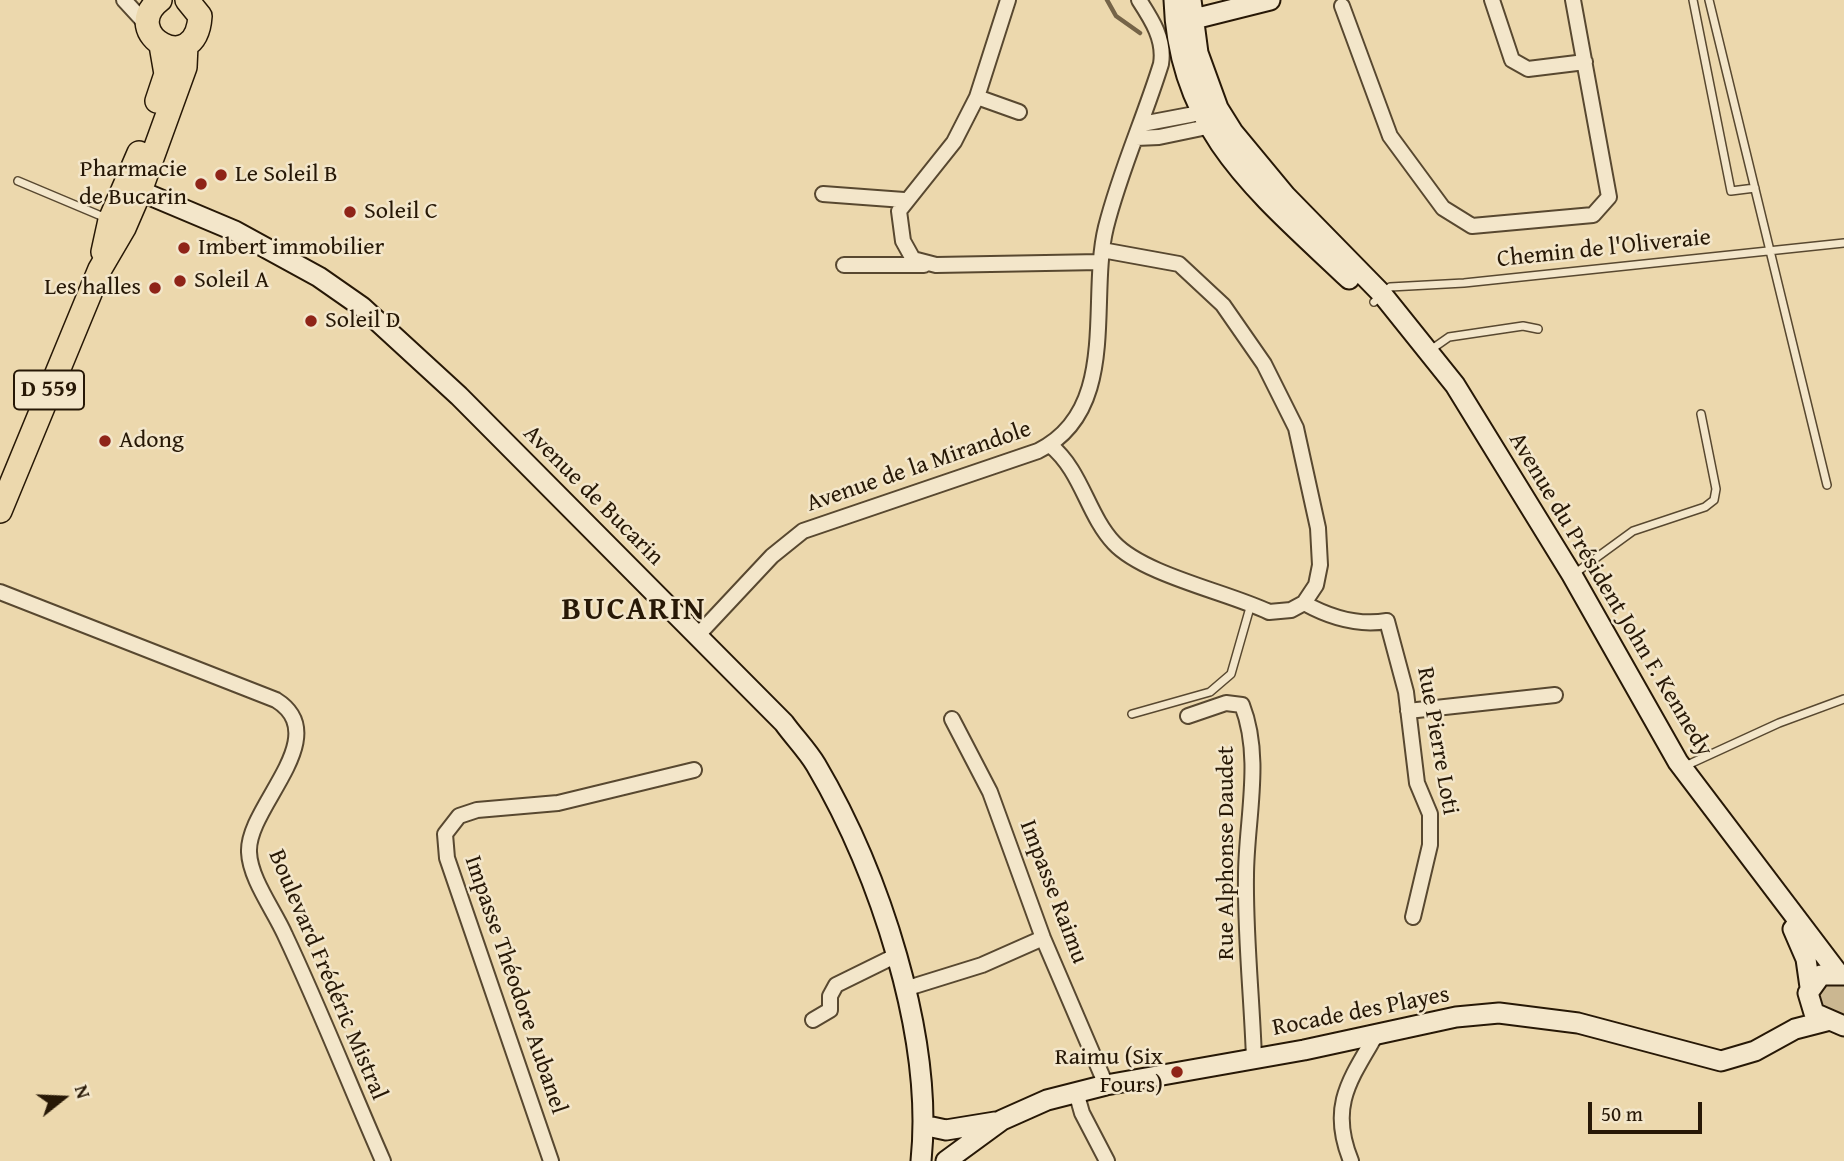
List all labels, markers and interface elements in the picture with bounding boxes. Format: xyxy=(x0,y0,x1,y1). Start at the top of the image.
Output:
place label: Pharmacie de Bucarin xyxy=(79,156,187,212)
place label: Le Soleil B xyxy=(235,161,338,189)
marker: Le Soleil B xyxy=(213,167,229,183)
marker: Pharmacie de Bucarin xyxy=(193,176,209,192)
place label: Soleil C xyxy=(364,198,438,226)
marker: Soleil C xyxy=(342,204,358,220)
street label: Chemin de l'Oliveraie xyxy=(1496,223,1712,275)
place label: Imbert immobilier xyxy=(198,234,384,262)
marker: Imbert immobilier xyxy=(176,240,192,256)
place label: Soleil A xyxy=(194,267,269,295)
marker: Soleil A xyxy=(172,273,188,289)
place label: Les halles xyxy=(44,274,141,302)
marker: Les halles xyxy=(147,280,163,296)
place label: Soleil D xyxy=(325,307,400,335)
marker: Soleil D xyxy=(303,313,319,329)
road number: D 559 xyxy=(14,370,84,410)
street label: Avenue de la Mirandole xyxy=(803,415,1035,519)
street label: Avenue de Bucarin xyxy=(517,420,669,572)
place label: Adong xyxy=(119,427,184,455)
street label: Avenue du Président John F. Kennedy xyxy=(1502,428,1718,762)
marker: Adong xyxy=(97,433,113,449)
district label: BUCARIN xyxy=(562,592,706,630)
street label: Rue Pierre Loti xyxy=(1410,665,1464,817)
street label: Rue Alphonse Daudet xyxy=(1213,746,1241,960)
street label: Impasse Raimu xyxy=(1012,816,1094,968)
street label: Boulevard Frédéric Mistral xyxy=(261,846,393,1104)
street label: Impasse Théodore Aubanel xyxy=(457,852,573,1118)
street label: Rocade des Playes xyxy=(1270,981,1452,1043)
place label: Raimu (Six Fours) xyxy=(1055,1044,1163,1100)
north arrow xyxy=(28,1063,98,1133)
marker: Raimu (Six Fours) xyxy=(1169,1064,1185,1080)
text: N xyxy=(68,1081,98,1102)
scale bar xyxy=(1592,1088,1706,1132)
text: 50 m xyxy=(1601,1098,1643,1129)

